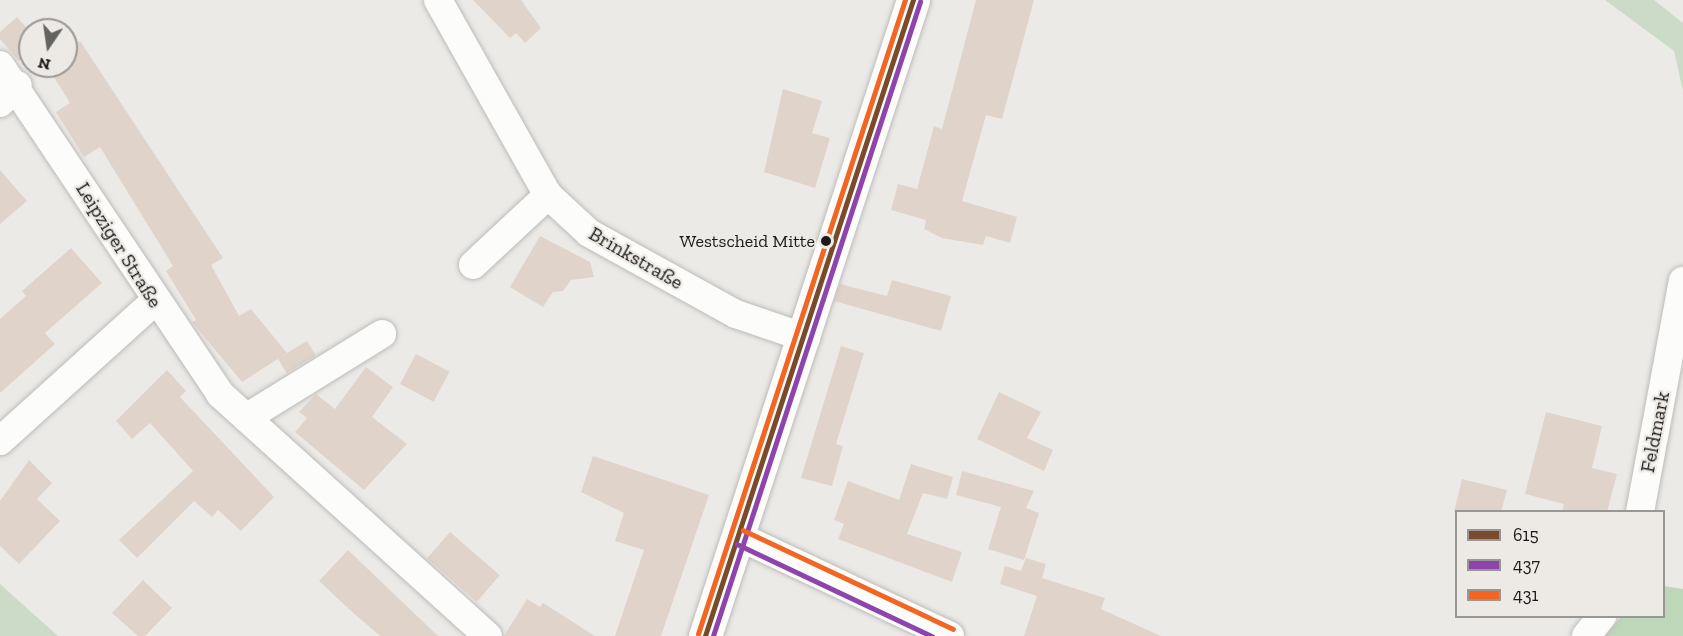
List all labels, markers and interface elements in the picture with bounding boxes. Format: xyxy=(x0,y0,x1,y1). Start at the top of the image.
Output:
north arrow xyxy=(18,18,78,78)
text: N xyxy=(36,53,52,75)
street label: Leipziger Straße xyxy=(71,178,167,312)
street label: Brinkstraße xyxy=(585,221,687,295)
place label: Westscheid Mitte xyxy=(680,230,815,252)
marker: Westscheid Mitte xyxy=(820,235,832,247)
street label: Feldmark xyxy=(1635,389,1675,475)
legend xyxy=(1455,510,1665,618)
text: 615 xyxy=(1513,524,1539,546)
text: 437 xyxy=(1513,554,1540,576)
text: 431 xyxy=(1513,584,1538,606)

